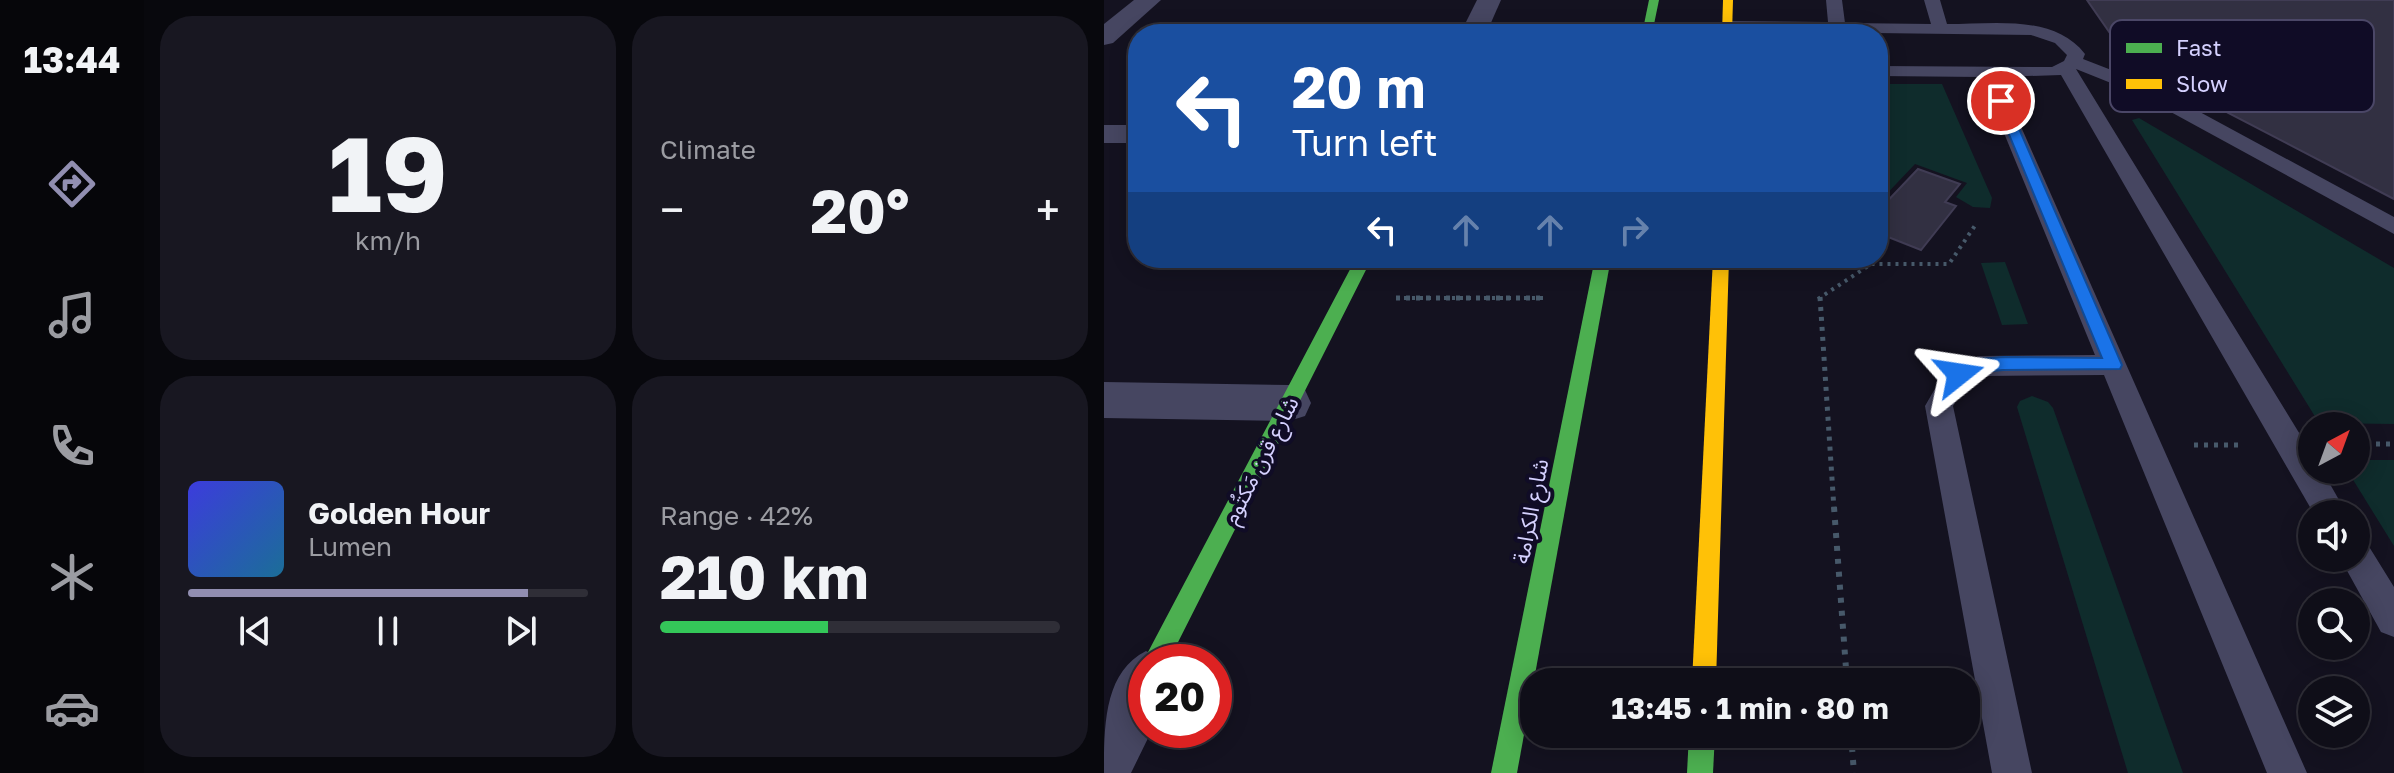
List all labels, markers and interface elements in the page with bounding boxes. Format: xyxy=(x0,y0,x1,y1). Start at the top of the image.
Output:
legend xyxy=(2110,20,2374,112)
text: Fast xyxy=(2176,34,2222,61)
text: 13:44 xyxy=(23,38,121,81)
text: 20 m xyxy=(1292,53,1426,120)
icon: left xyxy=(1160,56,1264,160)
pin xyxy=(1967,67,2035,135)
text: Slow xyxy=(2176,70,2228,97)
icon: arrive xyxy=(1979,79,2023,123)
text: 19 xyxy=(328,110,448,235)
text: Turn left xyxy=(1292,121,1438,164)
text: Climate xyxy=(660,134,756,165)
icon: directions xyxy=(44,156,100,212)
text: 20° xyxy=(811,174,910,246)
text: − xyxy=(660,183,684,236)
text: + xyxy=(1036,183,1060,236)
icon: left xyxy=(1360,208,1404,252)
icon: ahead xyxy=(1444,208,1488,252)
icon: ahead xyxy=(1528,208,1572,252)
icon: right xyxy=(1612,208,1656,252)
text: km/h xyxy=(355,225,421,256)
icon: music xyxy=(44,287,100,343)
position arrow xyxy=(1917,332,2001,416)
street label: شارع قرن مَكتُوم xyxy=(1216,392,1307,530)
north arrow xyxy=(2298,412,2370,484)
map controls xyxy=(2298,412,2370,748)
icon: phone xyxy=(44,418,100,474)
street label: شارع الكرامة xyxy=(1507,456,1557,566)
text: Golden Hour xyxy=(308,495,490,531)
text: Range · 42% xyxy=(660,500,813,531)
button: sound xyxy=(2298,500,2370,572)
text: Lumen xyxy=(308,531,392,562)
text: 210 km xyxy=(660,540,869,612)
icon: climate xyxy=(44,549,100,605)
button: search xyxy=(2298,588,2370,660)
icon: previous xyxy=(233,609,277,653)
icon: pause xyxy=(366,609,410,653)
icon: next xyxy=(499,609,543,653)
speed limit sign: 20 xyxy=(1128,644,1232,748)
button: layers xyxy=(2298,676,2370,748)
icon: car xyxy=(44,680,100,736)
text: 13:45 · 1 min · 80 m xyxy=(1611,690,1889,726)

